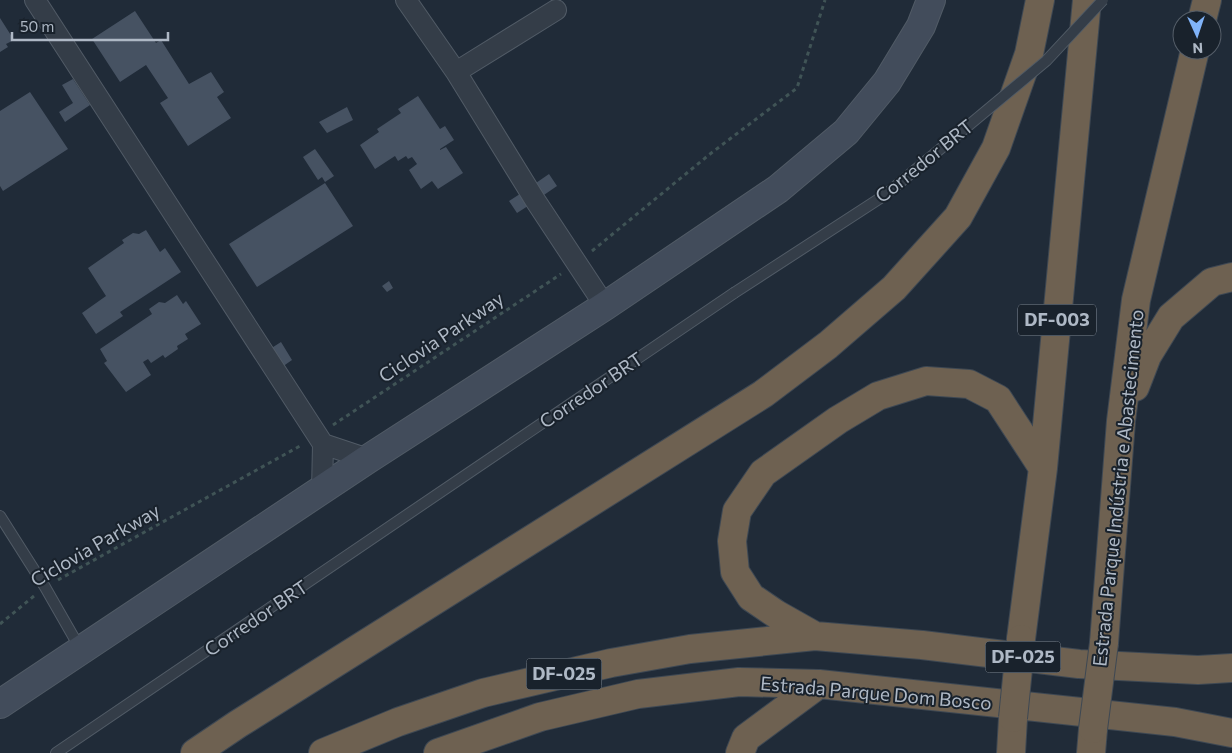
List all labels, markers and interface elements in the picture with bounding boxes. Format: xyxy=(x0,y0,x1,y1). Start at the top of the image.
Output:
scale bar xyxy=(12,10,169,42)
north arrow xyxy=(1172,10,1222,60)
text: 50 m xyxy=(20,17,54,35)
text: N xyxy=(1192,40,1203,57)
street label: Corredor BRT xyxy=(870,114,977,207)
street label: Ciclovia Parkway xyxy=(374,286,508,387)
road number: DF-003 xyxy=(1018,304,1096,336)
street label: Estrada Parque Indústria e Abastecimento xyxy=(1087,308,1148,668)
street label: Corredor BRT xyxy=(535,347,647,433)
street label: Ciclovia Parkway xyxy=(26,498,164,591)
street label: Corredor BRT xyxy=(200,575,312,661)
road number: DF-025 xyxy=(986,642,1060,672)
road number: DF-025 xyxy=(526,659,602,690)
street label: Estrada Parque Dom Bosco xyxy=(759,671,993,714)

